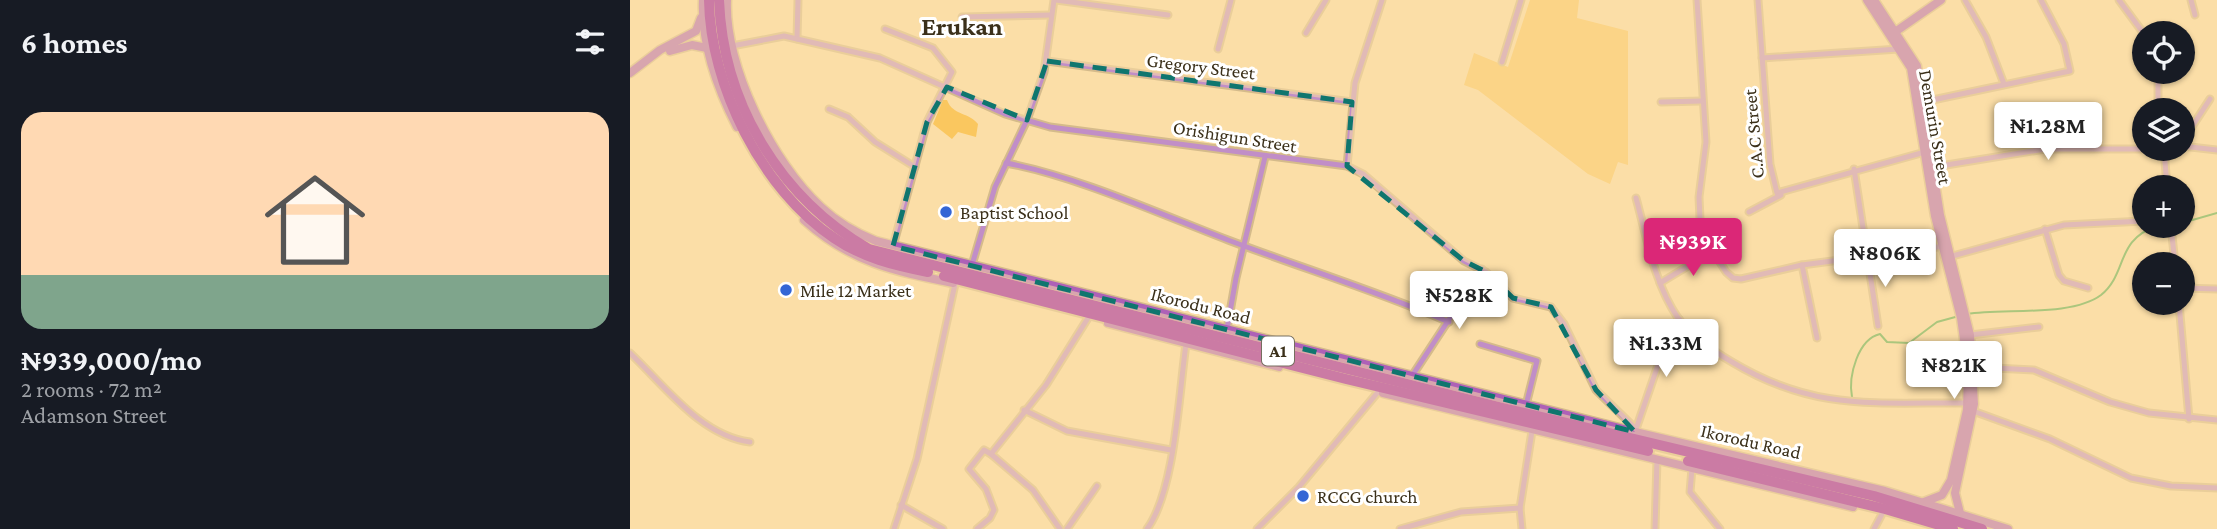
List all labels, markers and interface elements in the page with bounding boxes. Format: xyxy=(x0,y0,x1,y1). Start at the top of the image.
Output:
district label: Erukan xyxy=(921,12,1003,41)
map controls xyxy=(2132,21,2195,315)
button: locate xyxy=(2132,21,2195,84)
icon: filters xyxy=(571,23,609,61)
text: 6 homes xyxy=(21,26,128,59)
street label: Gregory Street xyxy=(1146,49,1257,84)
street label: Demurin Street xyxy=(1915,68,1956,187)
street label: C.A.C Street xyxy=(1739,88,1768,180)
button: layers xyxy=(2132,98,2195,161)
pin: ₦1.28M xyxy=(1991,102,2105,162)
text: ₦1.28M xyxy=(2010,112,2086,138)
street label: Orishigun Street xyxy=(1172,116,1299,157)
icon: home xyxy=(252,157,378,283)
button: + xyxy=(2132,175,2195,238)
place label: Baptist School xyxy=(960,202,1068,223)
marker: Baptist School xyxy=(938,204,954,220)
pin: ₦939K xyxy=(1644,218,1742,278)
text: ₦939K xyxy=(1660,228,1726,254)
pin: ₦806K xyxy=(1836,230,1934,289)
text: ₦806K xyxy=(1850,239,1920,265)
button: − xyxy=(2132,252,2195,315)
pin: ₦528K xyxy=(1410,272,1508,331)
place label: Mile 12 Market xyxy=(800,280,912,301)
text: ₦528K xyxy=(1426,281,1492,307)
marker: Mile 12 Market xyxy=(778,282,794,298)
street label: Ikorodu Road xyxy=(1149,283,1253,328)
pin: ₦1.33M xyxy=(1609,320,1723,379)
text: ₦1.33M xyxy=(1630,329,1702,355)
road number: A1 xyxy=(1262,337,1294,366)
pin: ₦821K xyxy=(1905,342,2003,401)
text: ₦939,000/mo xyxy=(21,343,202,376)
text: ₦821K xyxy=(1922,351,1986,377)
text: 2 rooms · 72 m² xyxy=(21,376,162,402)
text: Adamson Street xyxy=(21,402,166,428)
street label: Ikorodu Road xyxy=(1699,420,1803,463)
place label: RCCG church xyxy=(1317,486,1418,507)
marker: RCCG church xyxy=(1295,488,1311,504)

